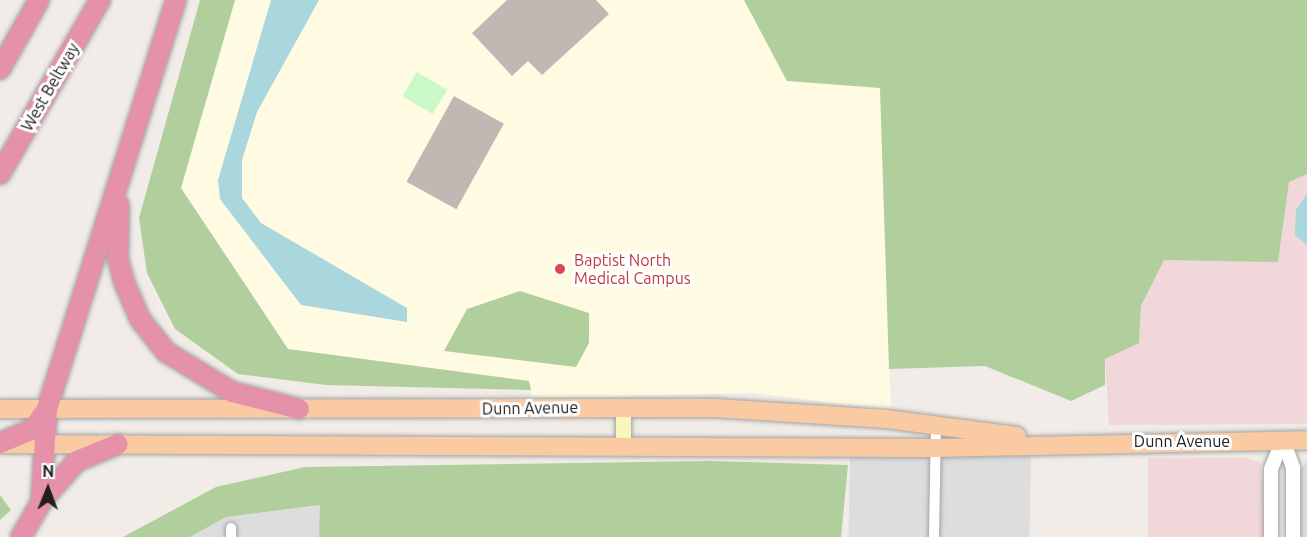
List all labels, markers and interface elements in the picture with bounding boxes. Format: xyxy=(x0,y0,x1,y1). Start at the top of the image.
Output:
street label: West Beltway xyxy=(17,40,83,134)
place label: Baptist North Medical Campus xyxy=(574,250,691,288)
marker: Baptist North Medical Campus xyxy=(551,260,569,278)
street label: Dunn Avenue xyxy=(482,398,578,418)
street label: Dunn Avenue xyxy=(1134,431,1230,451)
north arrow xyxy=(18,459,78,519)
text: N xyxy=(42,462,54,480)

